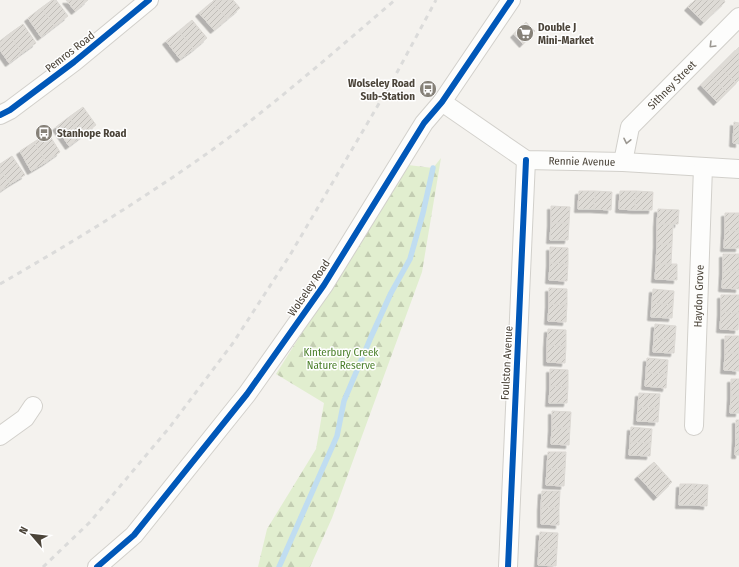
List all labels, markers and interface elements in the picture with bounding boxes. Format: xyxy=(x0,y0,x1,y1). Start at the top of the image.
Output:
place label: Double J Mini-Market xyxy=(538,21,594,47)
supermarket icon: Double J Mini-Market xyxy=(515,23,535,43)
street label: Pemros Road xyxy=(43,29,97,75)
one-way arrow xyxy=(709,40,717,48)
street label: Sithney Street xyxy=(645,57,699,112)
place label: Wolseley Road Sub-Station xyxy=(348,77,415,103)
bus stop icon: Wolseley Road Sub-Station xyxy=(418,79,438,99)
bus stop icon: Stanhope Road xyxy=(34,123,54,143)
place label: Stanhope Road xyxy=(57,127,126,140)
one-way arrow xyxy=(624,138,632,144)
street label: Rennie Avenue xyxy=(548,154,615,168)
street label: Wolseley Road xyxy=(285,257,333,319)
street label: Haydon Grove xyxy=(691,264,706,328)
street label: Foulston Avenue xyxy=(499,326,515,400)
park label: Kinterbury Creek Nature Reserve xyxy=(304,346,379,372)
north arrow xyxy=(12,515,52,555)
text: N xyxy=(16,525,31,537)

